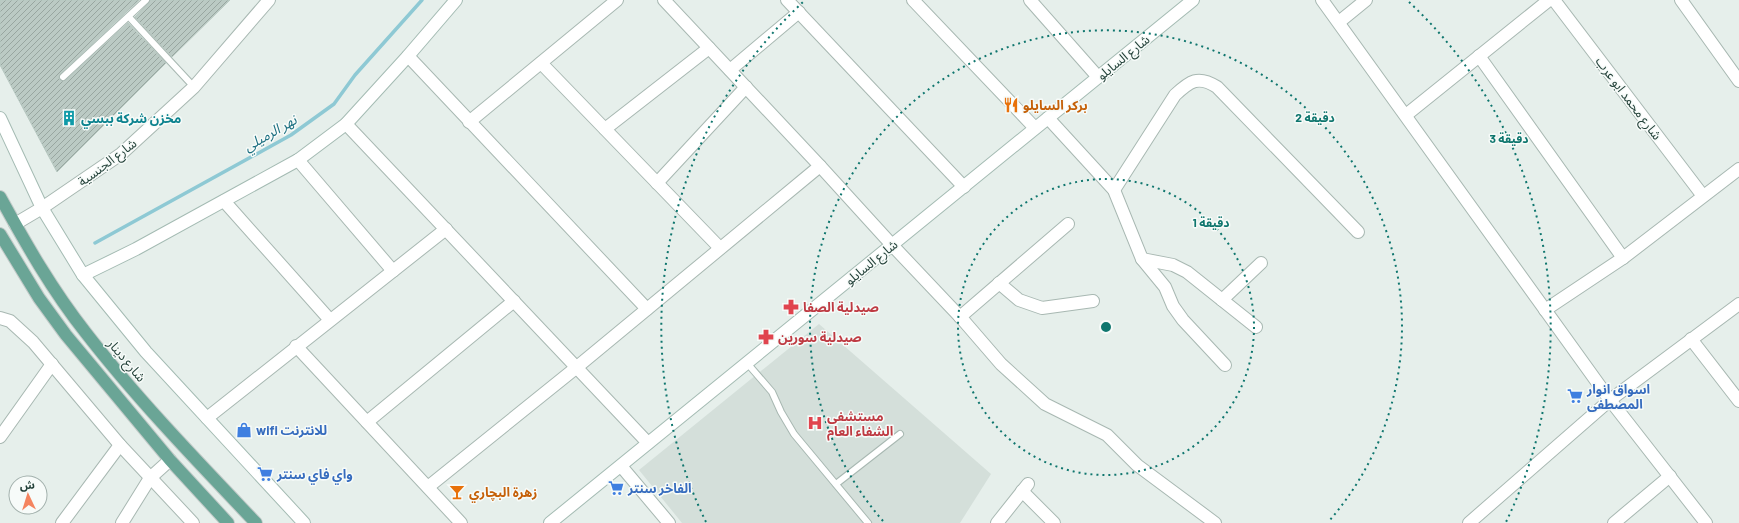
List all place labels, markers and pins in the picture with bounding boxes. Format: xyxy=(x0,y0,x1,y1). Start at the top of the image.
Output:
restaurant icon: بركر السايلو xyxy=(1002,96,1020,114)
place label: بركر السايلو xyxy=(1023,97,1088,113)
building icon: مخزن شركة ببسي xyxy=(60,109,78,127)
place label: مخزن شركة ببسي xyxy=(81,110,181,129)
pharmacy icon: صيدلية الصفا xyxy=(782,298,800,316)
place label: صيدلية الصفا xyxy=(803,299,879,315)
centre of rings xyxy=(1099,320,1113,334)
pharmacy icon: صيدلية سورين xyxy=(757,328,775,346)
place label: صيدلية سورين xyxy=(778,329,862,345)
place label: اسواق انوار المصطفى xyxy=(1586,381,1650,412)
supermarket icon: اسواق انوار المصطفى xyxy=(1566,387,1584,405)
place label: مستشفى الشفاء العام xyxy=(827,408,893,441)
hospital icon: مستشفى الشفاء العام xyxy=(806,414,824,432)
shop icon: wifi للانترنت xyxy=(235,421,253,439)
place label: wifi للانترنت xyxy=(256,422,327,438)
supermarket icon: واي فاي سنتر xyxy=(256,465,274,483)
place label: واي فاي سنتر xyxy=(276,466,353,485)
supermarket icon: الفاخر سنتر xyxy=(607,479,625,497)
place label: الفاخر سنتر xyxy=(627,480,692,496)
bar icon: زهرة البچاري xyxy=(448,483,466,501)
place label: زهرة البچاري xyxy=(469,484,537,503)

